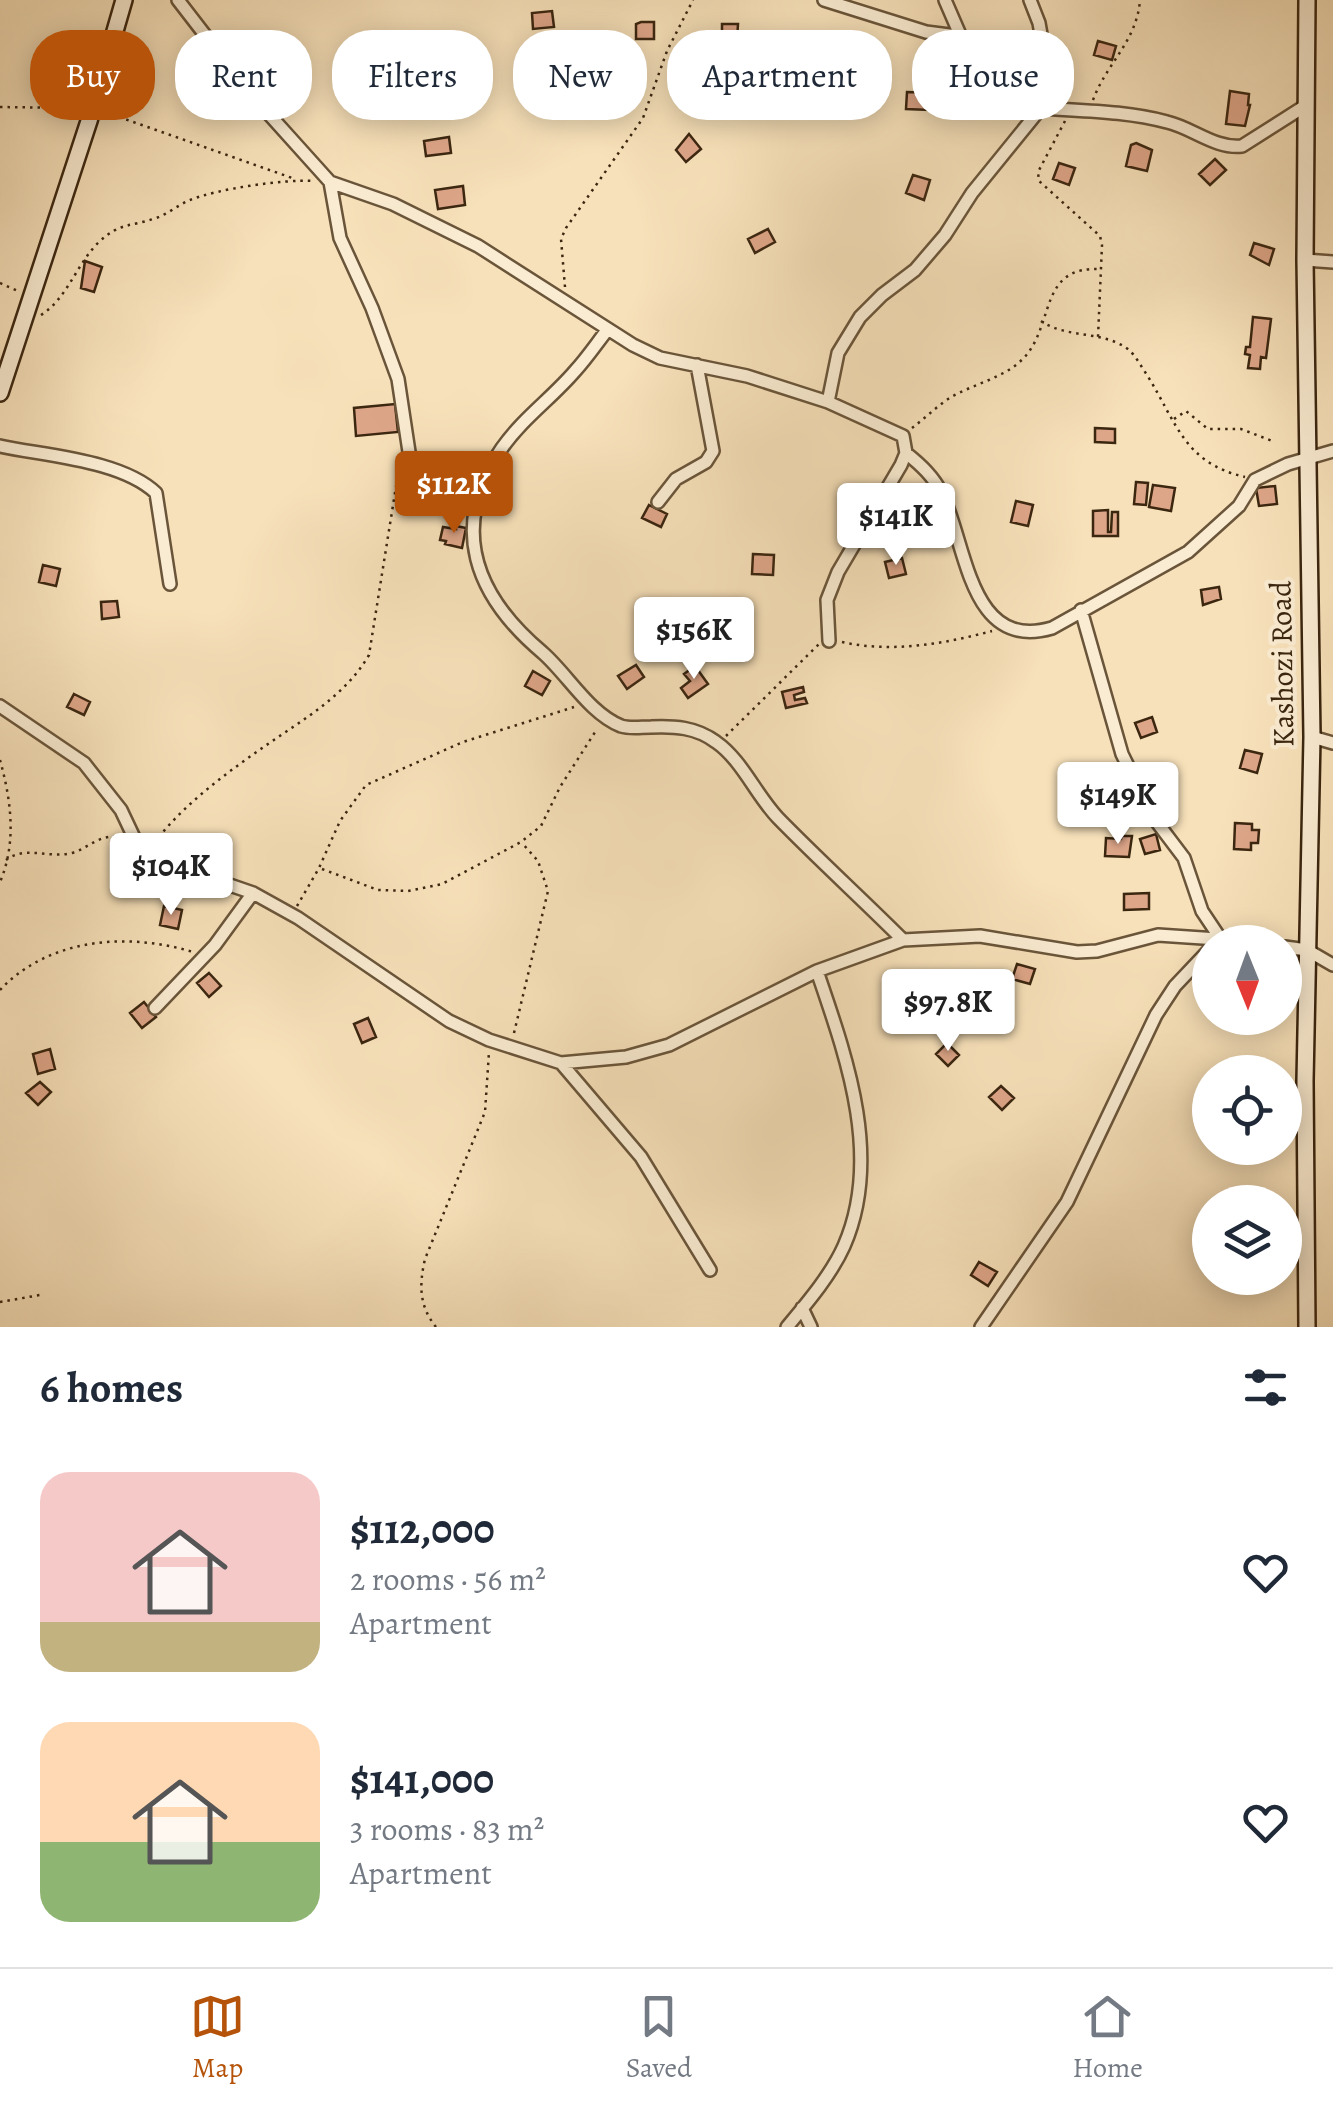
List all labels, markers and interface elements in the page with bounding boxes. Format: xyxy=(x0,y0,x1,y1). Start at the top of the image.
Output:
chip: Buy xyxy=(30,30,155,120)
chip: Rent xyxy=(175,30,312,120)
chip: Filters xyxy=(332,30,493,120)
chip: New xyxy=(513,30,647,120)
chip: Apartment xyxy=(667,30,892,120)
chip: House xyxy=(912,30,1074,120)
pin: $112K xyxy=(384,451,524,536)
text: $112K xyxy=(417,461,491,505)
pin: $141K xyxy=(826,483,966,568)
text: $141K xyxy=(859,493,933,537)
street label: Kashozi Road xyxy=(1261,580,1303,747)
pin: $156K xyxy=(624,597,764,682)
text: $156K xyxy=(656,607,732,651)
pin: $149K xyxy=(1048,762,1188,847)
text: $149K xyxy=(1079,772,1157,816)
pin: $104K xyxy=(101,833,241,918)
text: $104K xyxy=(132,843,210,887)
north arrow xyxy=(1192,925,1302,1035)
map controls xyxy=(1192,925,1302,1295)
pin: $97.8K xyxy=(867,969,1029,1054)
text: $97.8K xyxy=(904,979,992,1023)
button: locate xyxy=(1192,1055,1302,1165)
button: layers xyxy=(1192,1185,1302,1295)
text: 6 homes xyxy=(40,1359,183,1416)
icon: filters xyxy=(1238,1360,1293,1415)
text: $112,000 xyxy=(350,1500,495,1557)
icon: home xyxy=(120,1512,240,1632)
icon: heart xyxy=(1238,1545,1293,1600)
text: 2 rooms · 56 m² xyxy=(350,1557,546,1601)
text: Apartment xyxy=(350,1601,492,1645)
text: $141,000 xyxy=(350,1750,494,1807)
icon: home xyxy=(120,1762,240,1882)
icon: heart xyxy=(1238,1795,1293,1850)
text: 3 rooms · 83 m² xyxy=(350,1807,544,1851)
text: Apartment xyxy=(350,1851,492,1895)
tab: Map xyxy=(190,1989,245,2087)
tab: Saved xyxy=(626,1989,692,2087)
tab: Home xyxy=(1072,1989,1143,2087)

